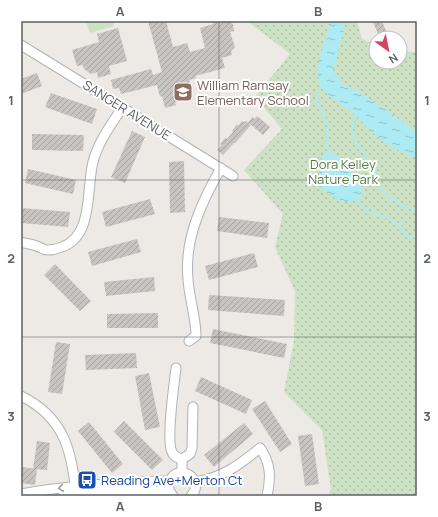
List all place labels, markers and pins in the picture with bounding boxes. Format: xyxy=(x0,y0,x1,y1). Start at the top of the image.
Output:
place label: William Ramsay Elementary School xyxy=(197,76,309,109)
school or university icon: William Ramsay Elementary School xyxy=(172,81,194,103)
bus stop icon: Reading Ave+Merton Ct xyxy=(76,469,98,491)
place label: Reading Ave+Merton Ct xyxy=(101,471,242,489)

